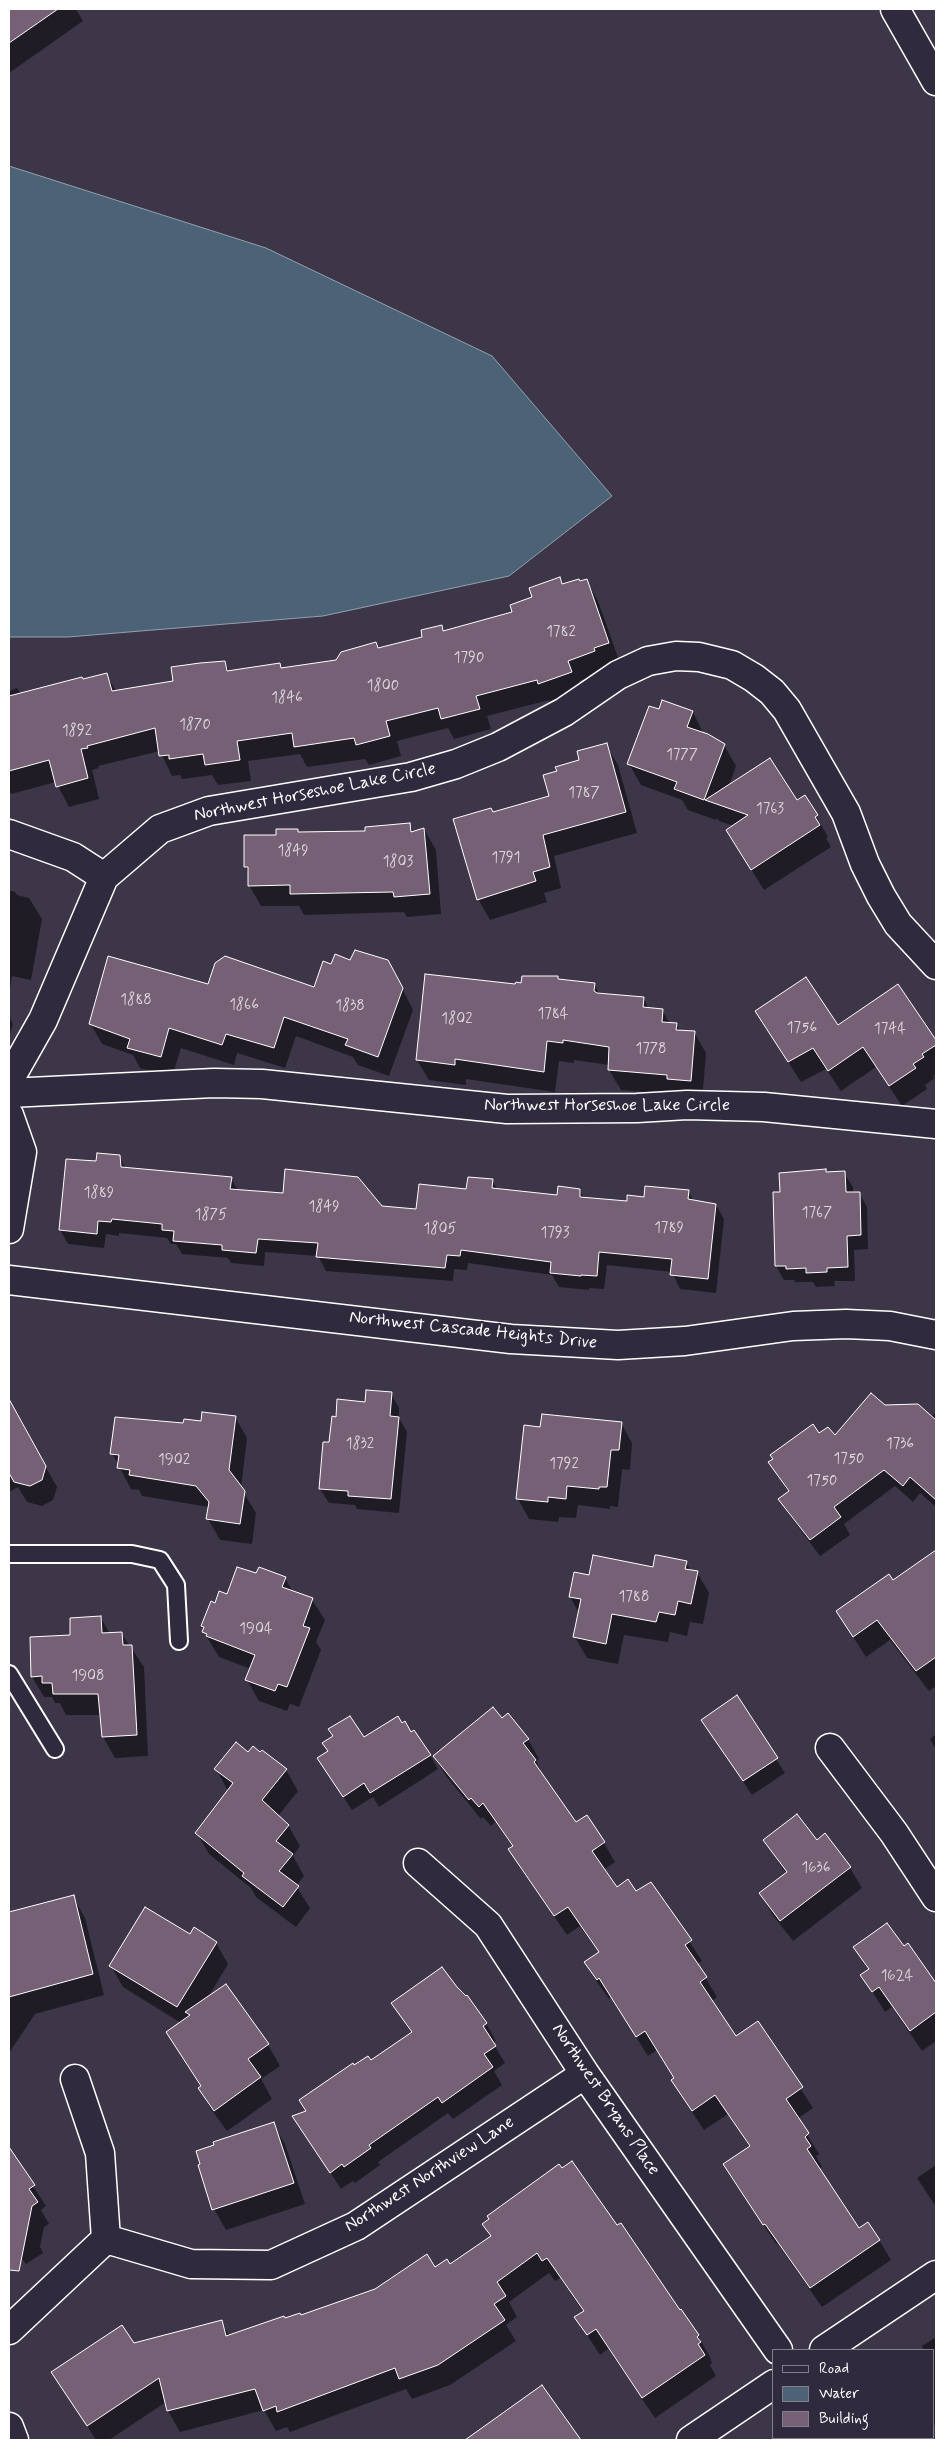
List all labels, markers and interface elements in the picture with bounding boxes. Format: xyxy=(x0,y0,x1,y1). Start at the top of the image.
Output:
house number: 1782 xyxy=(546,624,576,642)
house number: 1790 xyxy=(454,650,484,668)
house number: 1800 xyxy=(367,678,399,696)
house number: 1846 xyxy=(271,690,303,708)
house number: 1870 xyxy=(179,717,211,735)
house number: 1892 xyxy=(62,723,92,741)
house number: 1777 xyxy=(666,747,698,765)
street label: Northwest Horseshoe Lake Circle xyxy=(192,759,438,827)
house number: 1787 xyxy=(568,785,600,803)
house number: 1763 xyxy=(756,801,784,819)
house number: 1849 xyxy=(277,843,309,861)
house number: 1791 xyxy=(492,850,520,868)
house number: 1803 xyxy=(383,854,413,872)
house number: 1888 xyxy=(120,992,152,1010)
house number: 1866 xyxy=(229,997,259,1015)
house number: 1838 xyxy=(335,998,365,1016)
house number: 1784 xyxy=(537,1006,569,1024)
house number: 1802 xyxy=(441,1011,473,1029)
house number: 1756 xyxy=(787,1020,817,1038)
house number: 1744 xyxy=(874,1021,906,1039)
house number: 1778 xyxy=(635,1041,667,1059)
street label: Northwest Horseshoe Lake Circle xyxy=(484,1095,730,1117)
house number: 1889 xyxy=(84,1185,114,1203)
house number: 1849 xyxy=(308,1199,340,1217)
house number: 1767 xyxy=(802,1205,832,1223)
house number: 1875 xyxy=(195,1207,227,1225)
house number: 1789 xyxy=(654,1220,684,1238)
house number: 1805 xyxy=(424,1221,456,1239)
house number: 1793 xyxy=(541,1225,569,1243)
street label: Northwest Cascade Heights Drive xyxy=(348,1307,598,1355)
house number: 1832 xyxy=(346,1436,374,1454)
house number: 1736 xyxy=(886,1436,914,1454)
house number: 1750 xyxy=(834,1451,864,1469)
house number: 1902 xyxy=(158,1452,190,1470)
house number: 1792 xyxy=(549,1456,579,1474)
house number: 1750 xyxy=(807,1473,837,1491)
house number: 1788 xyxy=(619,1589,649,1607)
house number: 1904 xyxy=(239,1621,273,1639)
house number: 1908 xyxy=(71,1668,105,1686)
house number: 1636 xyxy=(802,1860,830,1878)
house number: 1624 xyxy=(881,1968,913,1986)
street label: Northwest Bryans Place xyxy=(546,2020,664,2180)
street label: Northwest Northview Lane xyxy=(341,2112,519,2238)
legend xyxy=(772,2349,935,2439)
text: Road xyxy=(819,2359,849,2379)
text: Water xyxy=(819,2384,859,2404)
text: Building xyxy=(819,2409,869,2429)

